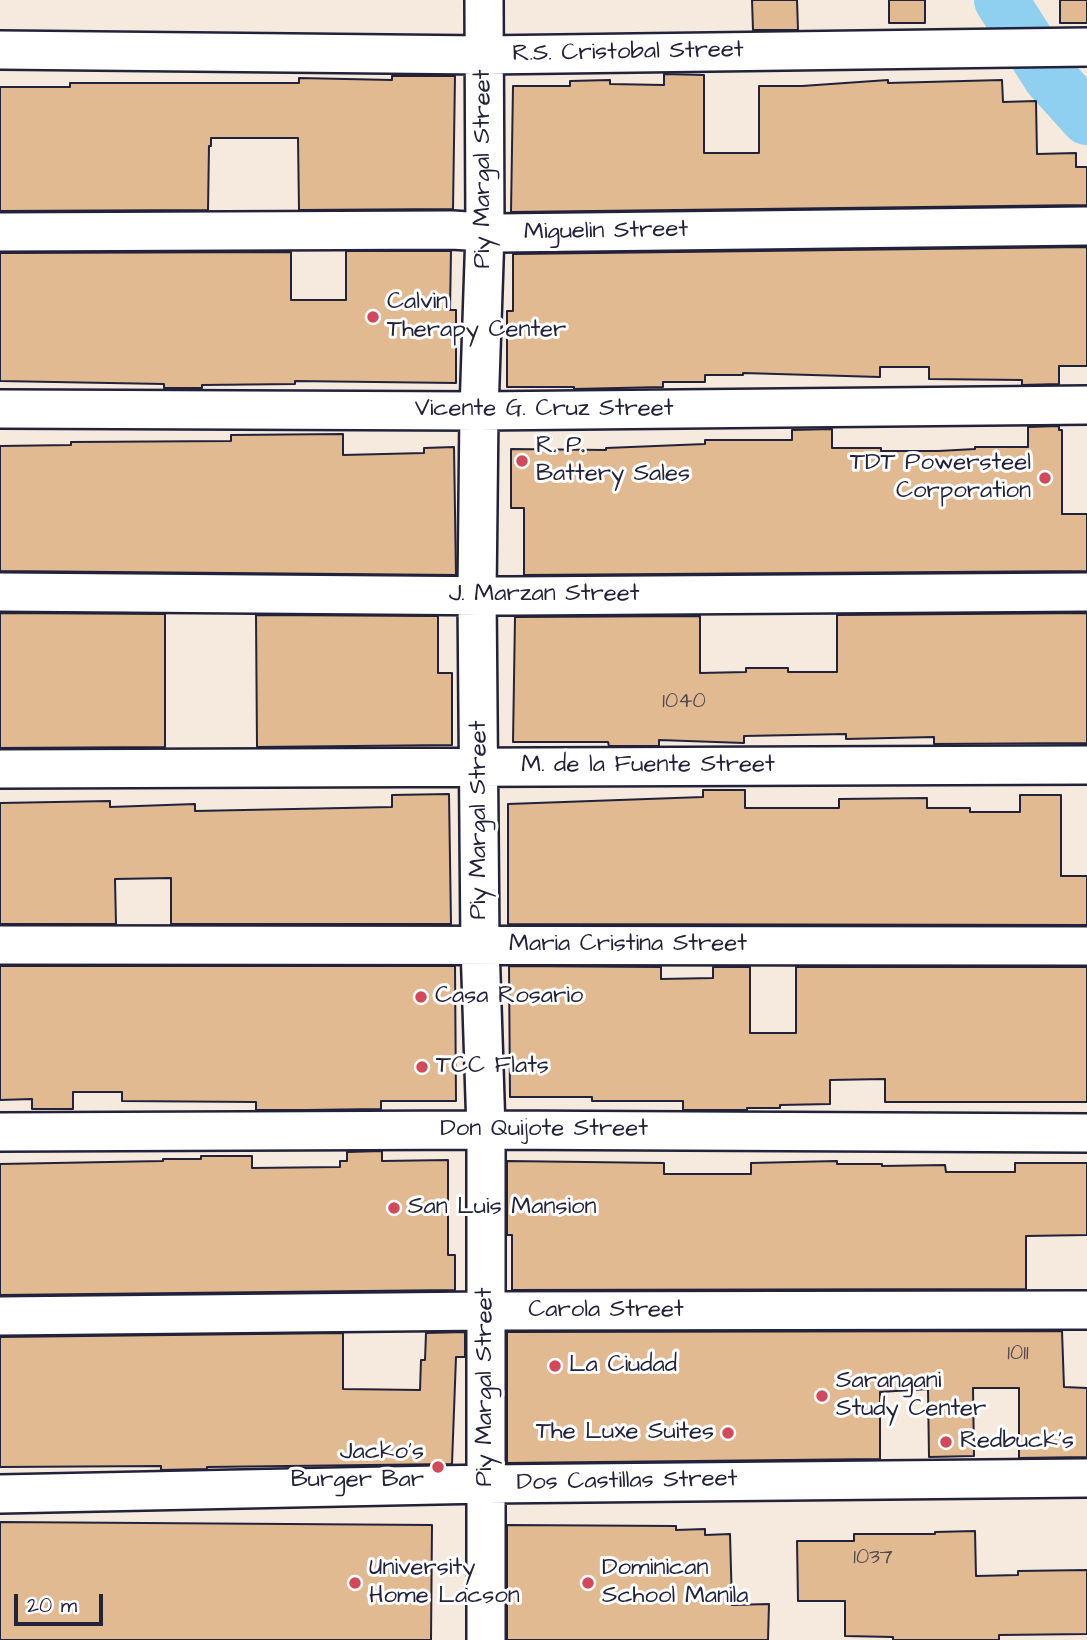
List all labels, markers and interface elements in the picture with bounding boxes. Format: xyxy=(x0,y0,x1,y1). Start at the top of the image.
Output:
street label: R.S. Cristobal Street xyxy=(512,37,744,69)
street label: Piy Margal Street xyxy=(470,69,498,269)
street label: Miguelin Street xyxy=(524,216,688,248)
place label: Calvin Therapy Center xyxy=(387,289,566,345)
marker: Calvin Therapy Center xyxy=(365,309,381,325)
street label: Vicente G. Cruz Street xyxy=(415,396,673,424)
place label: R. P. Battery Sales xyxy=(536,433,690,489)
place label: TDT Powersteel Corporation xyxy=(850,450,1031,506)
marker: R. P. Battery Sales xyxy=(514,453,530,469)
marker: TDT Powersteel Corporation xyxy=(1037,470,1053,486)
street label: J. Marzan Street xyxy=(449,581,639,609)
house number: 1040 xyxy=(662,690,706,716)
street label: Piy Margal Street xyxy=(466,720,494,920)
street label: M. de la Fuente Street xyxy=(521,752,775,780)
street label: Maria Cristina Street xyxy=(509,931,747,959)
place label: Casa Rosario xyxy=(435,983,583,1011)
marker: Casa Rosario xyxy=(413,989,429,1005)
place label: TCC Flats xyxy=(436,1053,549,1081)
marker: TCC Flats xyxy=(414,1059,430,1075)
street label: Don Quijote Street xyxy=(440,1116,648,1144)
place label: San Luis Mansion xyxy=(408,1194,597,1222)
marker: San Luis Mansion xyxy=(386,1200,402,1216)
street label: Piy Margal Street xyxy=(472,1287,500,1487)
street label: Carola Street xyxy=(528,1297,684,1325)
house number: 1011 xyxy=(1007,1342,1029,1368)
place label: La Ciudad xyxy=(569,1352,677,1380)
marker: La Ciudad xyxy=(547,1358,563,1374)
place label: Sarangani Study Center xyxy=(836,1368,986,1424)
marker: Sarangani Study Center xyxy=(814,1388,830,1404)
place label: The Luxe Suites xyxy=(536,1419,714,1447)
marker: The Luxe Suites xyxy=(720,1425,736,1441)
place label: Redbuck's xyxy=(960,1428,1074,1456)
marker: Redbuck's xyxy=(938,1434,954,1450)
place label: Jacko's Burger Bar xyxy=(291,1439,424,1495)
marker: Jacko's Burger Bar xyxy=(430,1459,446,1475)
street label: Dos Castillas Street xyxy=(516,1466,738,1498)
house number: 1037 xyxy=(853,1546,893,1572)
place label: University Home Lacson xyxy=(369,1555,520,1611)
place label: Dominican School Manila xyxy=(602,1555,749,1611)
marker: University Home Lacson xyxy=(347,1575,363,1591)
marker: Dominican School Manila xyxy=(580,1575,596,1591)
scale bar xyxy=(18,1580,107,1624)
text: 20 m xyxy=(27,1591,77,1620)

